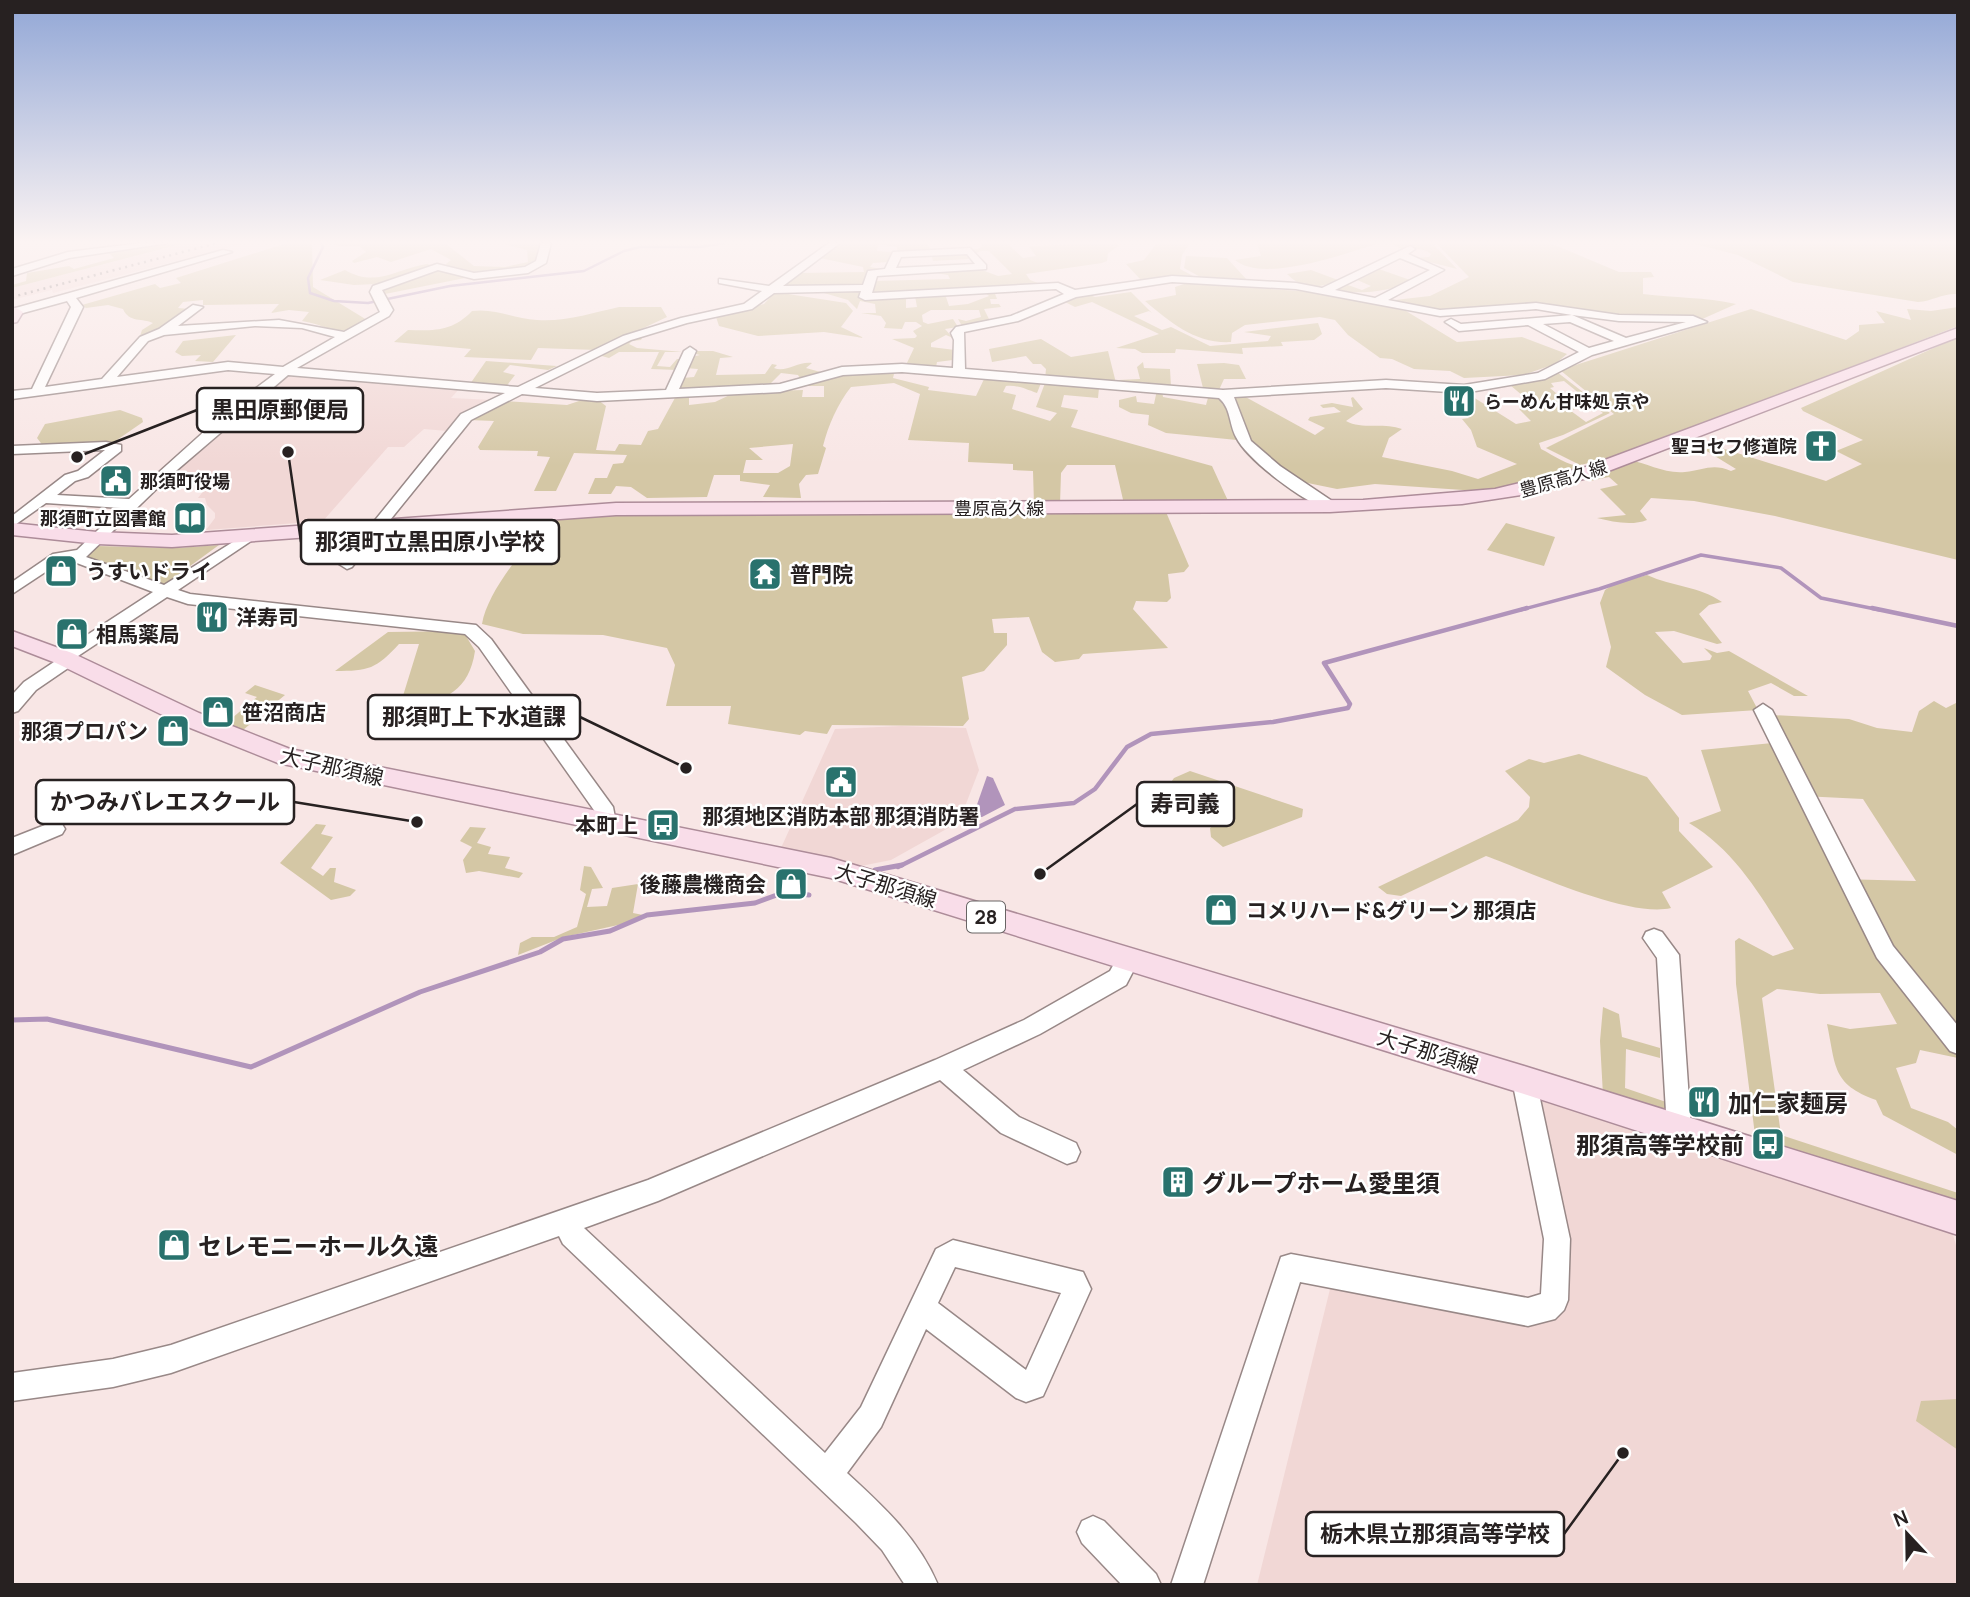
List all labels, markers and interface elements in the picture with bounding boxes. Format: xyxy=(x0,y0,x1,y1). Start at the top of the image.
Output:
restaurant icon: らーめん甘味処 京や xyxy=(1440,382,1478,420)
callout: 黒田原郵便局 xyxy=(197,388,363,432)
place label: らーめん甘味処 京や xyxy=(1484,389,1650,413)
text: 黒田原郵便局 xyxy=(211,393,349,425)
church icon: 聖ヨセフ修道院 xyxy=(1802,427,1840,465)
place label: 聖ヨセフ修道院 xyxy=(1671,434,1797,458)
street label: 豊原高久線 xyxy=(1516,454,1610,502)
public building icon: 那須町役場 xyxy=(97,462,135,500)
place label: 那須町役場 xyxy=(140,469,230,493)
street label: 豊原高久線 xyxy=(954,496,1044,520)
library icon: 那須町立図書館 xyxy=(171,499,209,537)
place label: 那須町立図書館 xyxy=(40,506,166,530)
callout: 那須町立黒田原小学校 xyxy=(301,520,559,564)
text: 那須町立黒田原小学校 xyxy=(315,525,545,557)
shop icon: うすいドライ xyxy=(42,552,80,590)
temple icon: 普門院 xyxy=(746,555,784,593)
place label: うすいドライ xyxy=(86,557,212,585)
place label: 普門院 xyxy=(790,560,853,588)
restaurant icon: 洋寿司 xyxy=(193,598,231,636)
place label: 洋寿司 xyxy=(236,603,299,631)
shop icon: 相馬薬局 xyxy=(53,615,91,653)
place label: 相馬薬局 xyxy=(96,620,180,648)
shop icon: 笹沼商店 xyxy=(199,693,237,731)
callout: 那須町上下水道課 xyxy=(368,695,580,739)
place label: 笹沼商店 xyxy=(242,698,326,726)
text: 那須町上下水道課 xyxy=(382,700,566,732)
shop icon: 那須プロパン xyxy=(154,712,192,750)
place label: 那須プロパン xyxy=(21,717,148,745)
street label: 大子那須線 xyxy=(278,741,386,791)
public building icon: 那須地区消防本部 那須消防署 xyxy=(822,763,860,801)
callout: かつみバレエスクール xyxy=(36,780,294,824)
callout: 寿司義 xyxy=(1137,782,1234,826)
text: かつみバレエスクール xyxy=(50,785,280,817)
text: 寿司義 xyxy=(1151,787,1220,819)
place label: 那須地区消防本部 那須消防署 xyxy=(702,802,980,830)
bus stop icon: 本町上 xyxy=(644,806,682,844)
place label: 本町上 xyxy=(575,811,638,839)
street label: 大子那須線 xyxy=(832,856,940,914)
shop icon: 後藤農機商会 xyxy=(772,865,810,903)
place label: 後藤農機商会 xyxy=(640,870,766,898)
shop icon: コメリハード&グリーン 那須店 xyxy=(1202,891,1240,929)
place label: コメリハード&グリーン 那須店 xyxy=(1246,896,1536,924)
road number: 28 xyxy=(967,902,1005,932)
street label: 大子那須線 xyxy=(1374,1022,1482,1080)
restaurant icon: 加仁家麺房 xyxy=(1685,1083,1723,1121)
place label: 加仁家麺房 xyxy=(1728,1086,1848,1119)
bus stop icon: 那須高等学校前 xyxy=(1749,1125,1787,1163)
place label: 那須高等学校前 xyxy=(1576,1128,1744,1161)
building icon: グループホーム愛里須 xyxy=(1159,1163,1197,1201)
place label: グループホーム愛里須 xyxy=(1202,1166,1440,1199)
shop icon: セレモニーホール久遠 xyxy=(155,1226,193,1264)
place label: セレモニーホール久遠 xyxy=(198,1229,438,1262)
north arrow xyxy=(1872,1499,1942,1569)
text: N xyxy=(1889,1504,1912,1533)
callout: 栃木県立那須高等学校 xyxy=(1306,1512,1564,1556)
text: 栃木県立那須高等学校 xyxy=(1320,1517,1550,1549)

